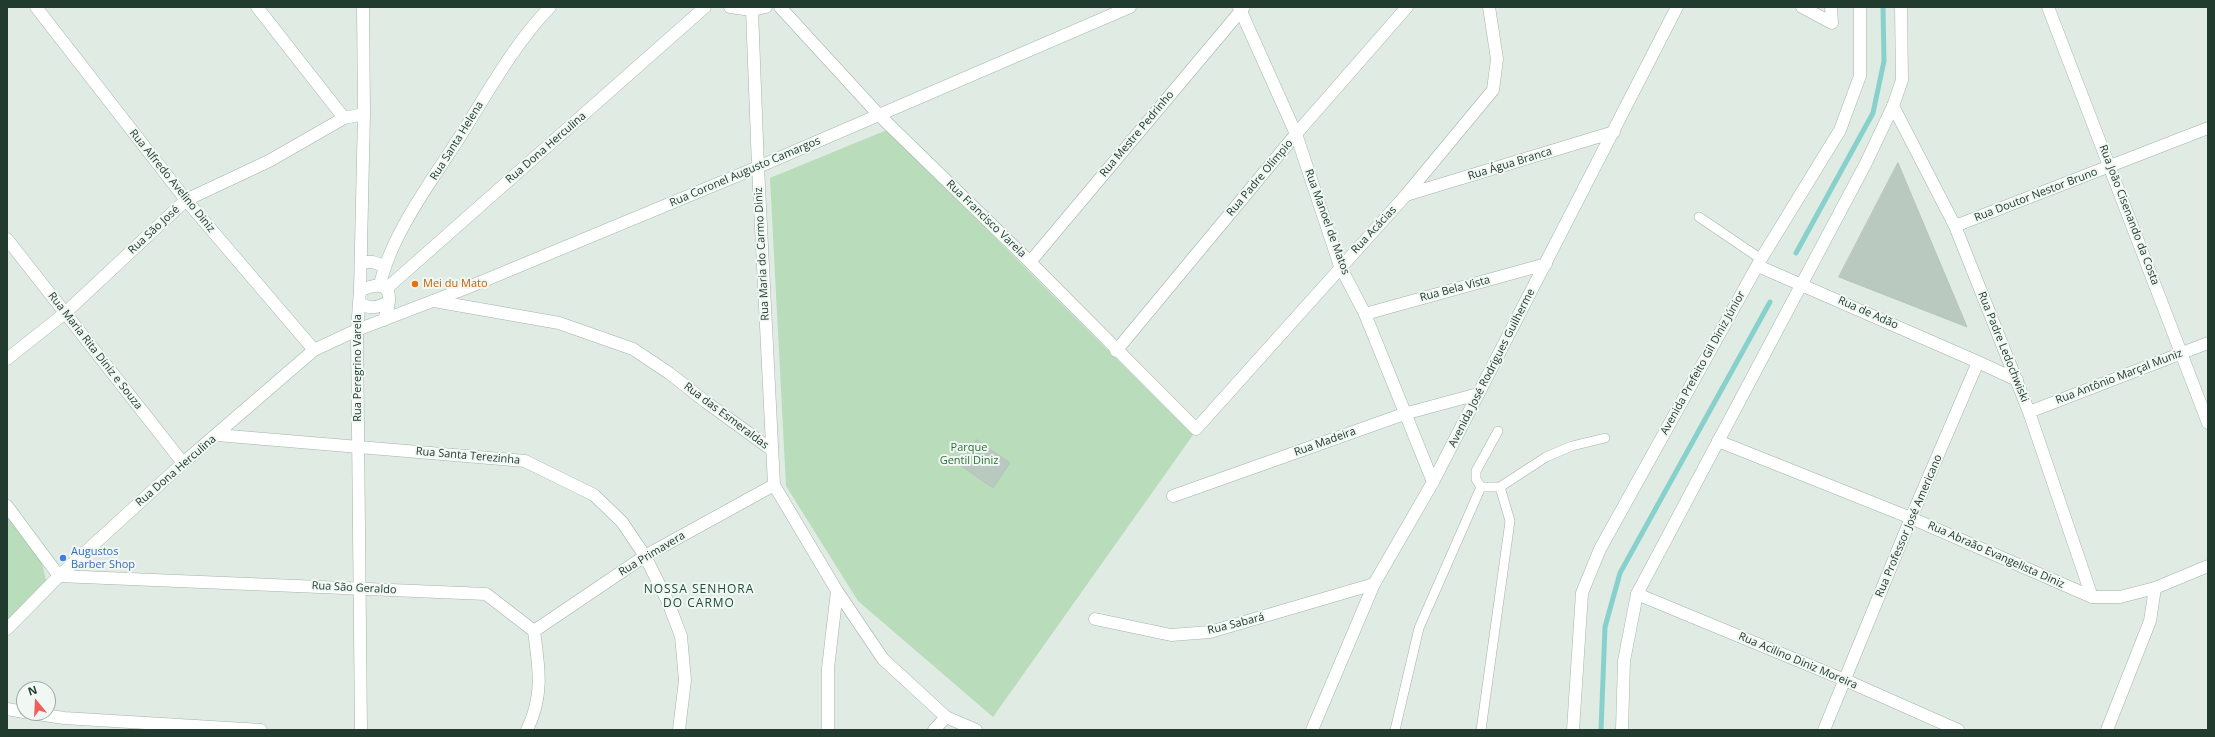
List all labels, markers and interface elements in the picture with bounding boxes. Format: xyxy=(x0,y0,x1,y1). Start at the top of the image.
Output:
street label: Rua Mestre Pedrinho xyxy=(1097,88,1177,180)
street label: Rua Santa Helena xyxy=(427,99,487,183)
street label: Rua Dona Herculina xyxy=(503,110,589,186)
street label: Rua Alfredo Avelino Diniz xyxy=(126,127,218,235)
street label: Rua Coronel Augusto Camargos xyxy=(668,134,822,210)
street label: Rua Padre Olímpio xyxy=(1224,137,1296,219)
street label: Rua João Cisenando da Costa xyxy=(2096,143,2162,287)
street label: Rua Água Branca xyxy=(1466,145,1554,183)
street label: Rua Doutor Nestor Bruno xyxy=(1972,165,2100,225)
street label: Rua Manoel de Matos xyxy=(1302,167,1352,277)
street label: Rua Francisco Varela xyxy=(943,178,1029,260)
street label: Rua Maria do Carmo Diniz xyxy=(752,187,772,321)
street label: Rua São José xyxy=(126,203,182,257)
street label: Rua Acácias xyxy=(1349,203,1399,257)
street label: Rua Bela Vista xyxy=(1418,273,1492,305)
place label: Mei du Mato xyxy=(423,277,488,291)
marker: Mei du Mato xyxy=(410,279,420,289)
street label: Avenida José Rodrigues Guilherme xyxy=(1446,287,1538,449)
street label: Avenida Prefeito Gil Diniz Júnior xyxy=(1658,289,1748,437)
street label: Rua Maria Rita Diniz e Souza xyxy=(45,290,145,412)
street label: Rua Padre Ledochwiski xyxy=(1975,290,2031,404)
street label: Rua de Adão xyxy=(1836,294,1900,332)
street label: Rua Peregrino Varela xyxy=(351,314,365,422)
street label: Rua Antônio Marçal Muniz xyxy=(2054,347,2184,407)
street label: Rua das Esmeraldas xyxy=(681,380,771,452)
street label: Rua Madeira xyxy=(1292,425,1358,459)
street label: Rua Dona Herculina xyxy=(133,433,219,509)
park label: Parque Gentil Diniz xyxy=(940,441,998,467)
street label: Rua Santa Terezinha xyxy=(415,445,521,467)
street label: Rua Professor José Americano xyxy=(1873,453,1945,599)
street label: Rua Abraão Evangelista Diniz xyxy=(1926,519,2066,591)
street label: Rua Primavera xyxy=(616,529,688,579)
place label: Augustos Barber Shop xyxy=(71,545,135,571)
marker: Augustos Barber Shop xyxy=(58,553,68,563)
street label: Rua São Geraldo xyxy=(311,579,397,597)
district label: NOSSA SENHORA DO CARMO xyxy=(644,583,754,611)
street label: Rua Sabará xyxy=(1206,611,1266,637)
street label: Rua Acilino Diniz Moreira xyxy=(1736,630,1860,692)
north arrow xyxy=(16,681,56,721)
text: N xyxy=(26,682,39,699)

